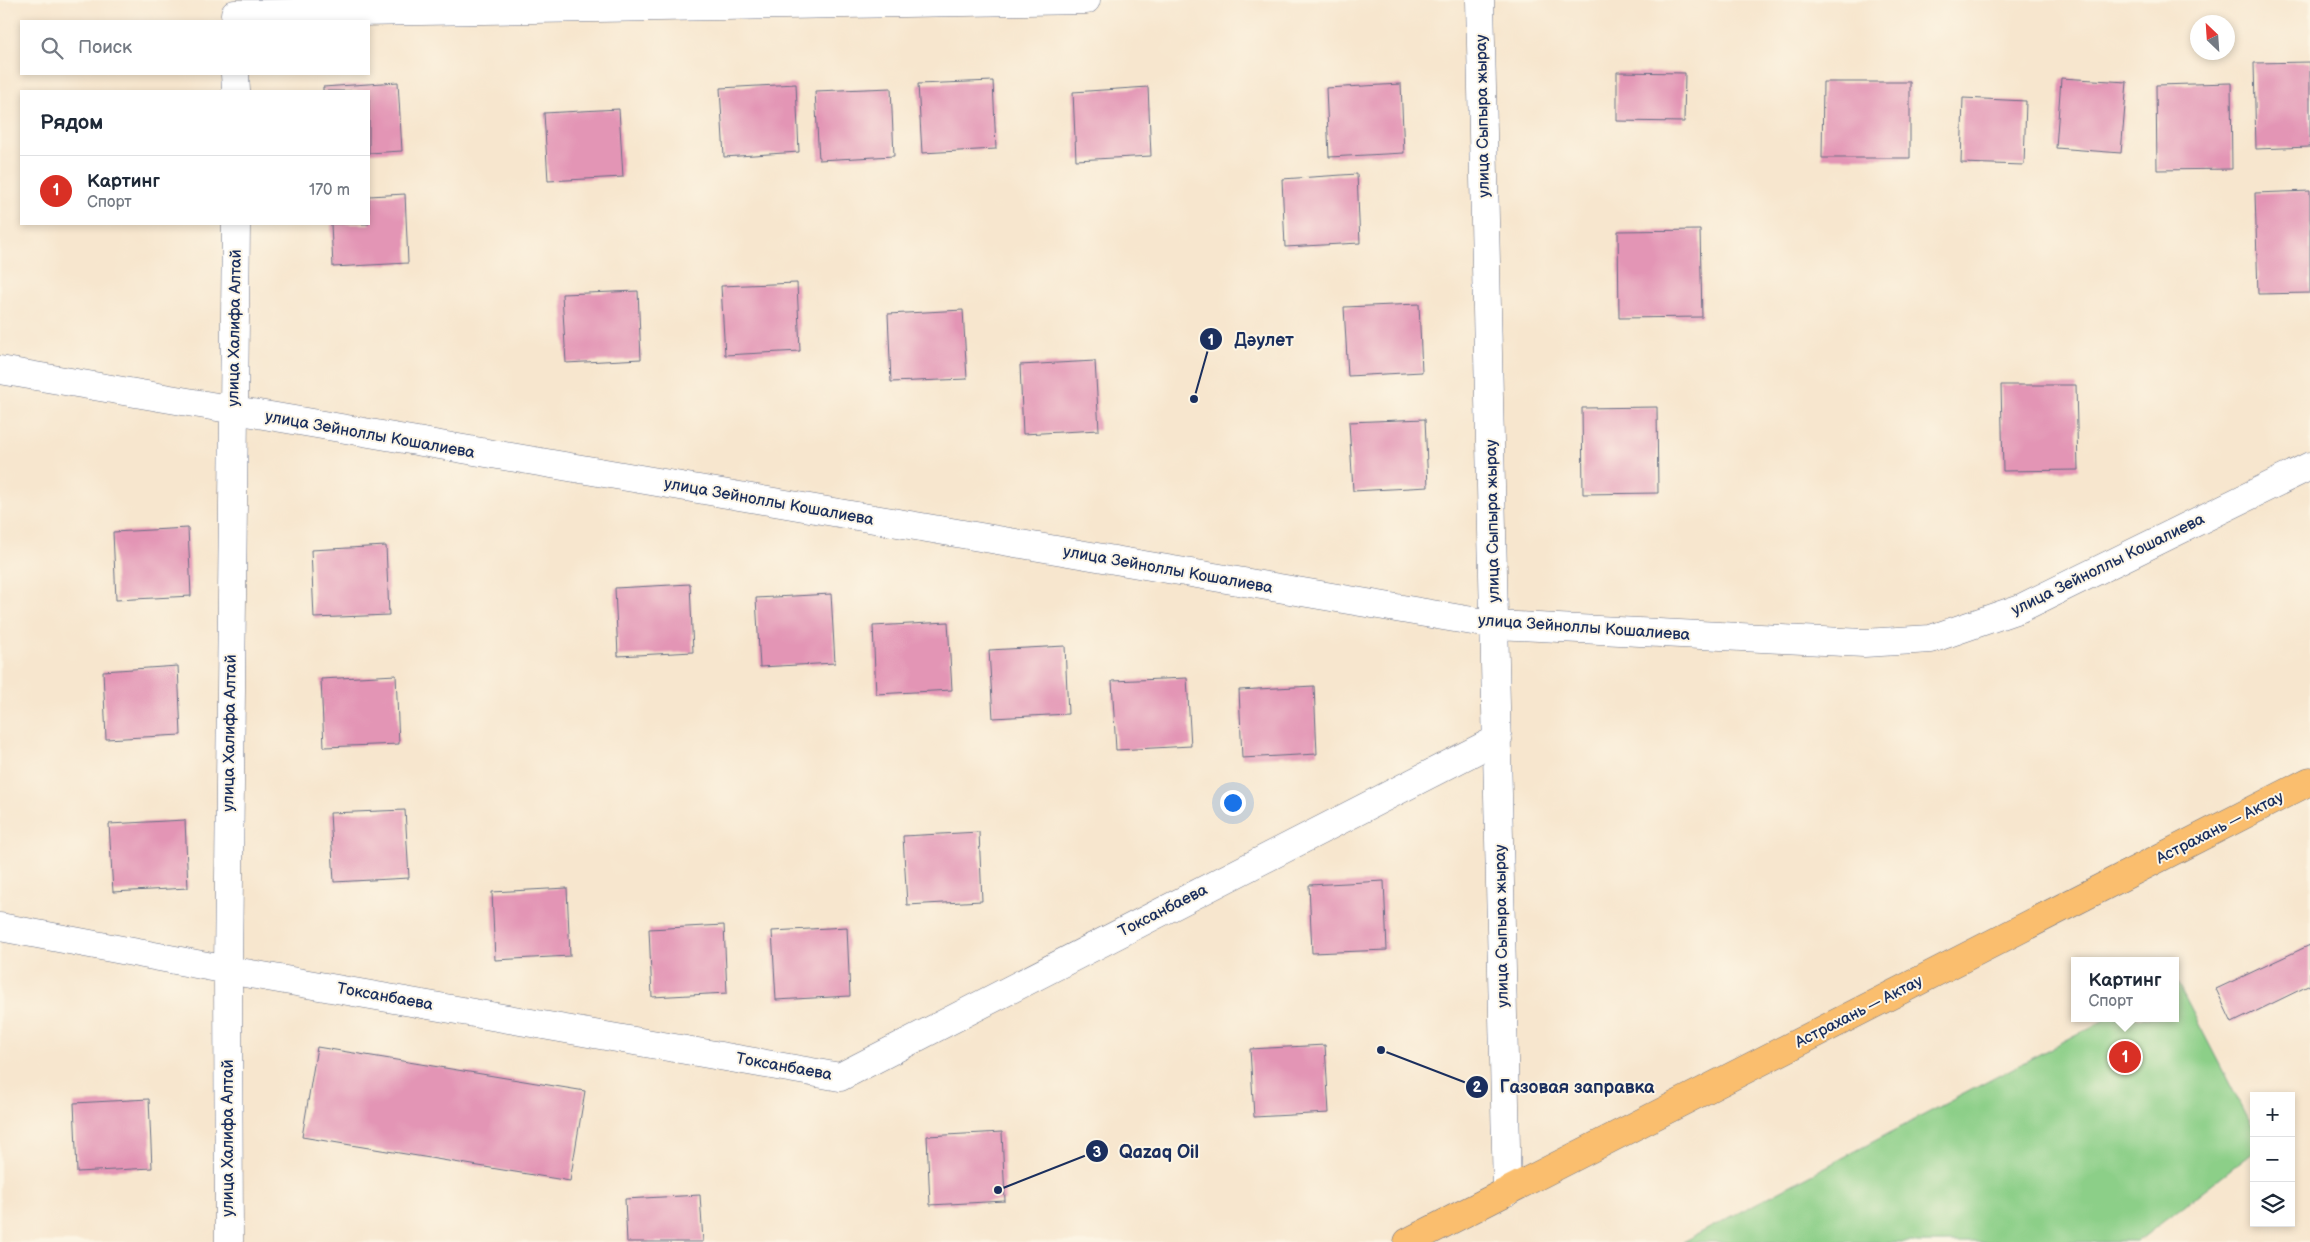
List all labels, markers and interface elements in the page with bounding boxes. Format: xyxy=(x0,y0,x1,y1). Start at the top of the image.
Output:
north arrow xyxy=(2190,15,2235,60)
search box xyxy=(20,20,370,75)
icon: search xyxy=(38,34,66,62)
street label: улица Сыпыра жырау xyxy=(1472,34,1494,198)
text: Поиск xyxy=(78,36,132,59)
text: Рядом xyxy=(40,110,103,135)
text: Картинг xyxy=(87,170,160,193)
text: 1 xyxy=(53,181,59,200)
text: 170 m xyxy=(309,181,350,200)
text: Спорт xyxy=(87,193,132,212)
street label: улица Халифа Алтай xyxy=(224,249,246,407)
callout: Дәулет xyxy=(1199,323,1304,356)
text: Дәулет xyxy=(1234,330,1294,351)
text: 1 xyxy=(1208,331,1214,350)
street label: улица Зейноллы Кошалиева xyxy=(264,407,477,463)
street label: улица Сыпыра жырау xyxy=(1482,439,1504,603)
street label: улица Зейноллы Кошалиева xyxy=(663,474,876,530)
street label: улица Зейноллы Кошалиева xyxy=(2008,510,2208,620)
street label: улица Зейноллы Кошалиева xyxy=(1062,542,1275,598)
street label: улица Зейноллы Кошалиева xyxy=(1477,611,1691,645)
street label: улица Халифа Алтай xyxy=(219,654,241,812)
street label: Астрахань — Актау xyxy=(2152,787,2287,869)
your location xyxy=(1220,790,1246,816)
street label: улица Сыпыра жырау xyxy=(1491,844,1513,1008)
street label: Токсанбаева xyxy=(1115,880,1211,942)
popup xyxy=(2071,957,2179,1022)
text: Картинг xyxy=(2089,969,2161,992)
street label: Астрахань — Актау xyxy=(1791,971,1926,1053)
street label: Токсанбаева xyxy=(335,979,435,1015)
text: Спорт xyxy=(2089,992,2133,1011)
pin: 1 xyxy=(2109,1038,2141,1076)
street label: Токсанбаева xyxy=(734,1049,834,1085)
street label: улица Халифа Алтай xyxy=(219,1059,238,1217)
callout: Газовая заправка xyxy=(1465,1070,1665,1103)
text: Газовая заправка xyxy=(1499,1077,1655,1098)
text: 2 xyxy=(1473,1078,1482,1097)
map controls xyxy=(2250,1092,2295,1227)
button: + xyxy=(2250,1092,2295,1137)
callout: Qazaq Oil xyxy=(1084,1135,1209,1168)
button: − xyxy=(2250,1137,2295,1182)
text: Qazaq Oil xyxy=(1119,1142,1199,1163)
text: 3 xyxy=(1093,1143,1102,1162)
button: layers xyxy=(2250,1182,2295,1227)

